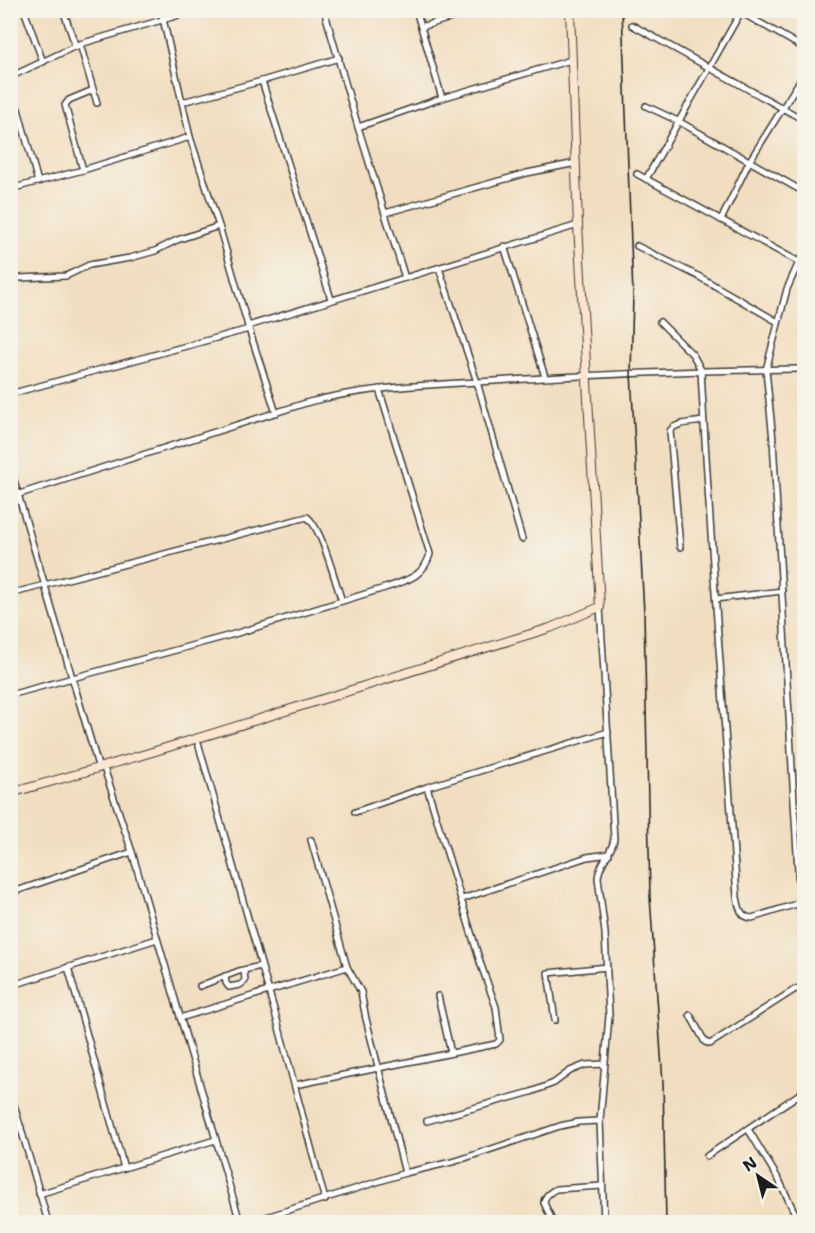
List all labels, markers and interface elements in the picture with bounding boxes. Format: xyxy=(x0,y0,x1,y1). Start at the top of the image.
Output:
north arrow xyxy=(728,1146,788,1206)
text: N xyxy=(738,1152,761,1176)

